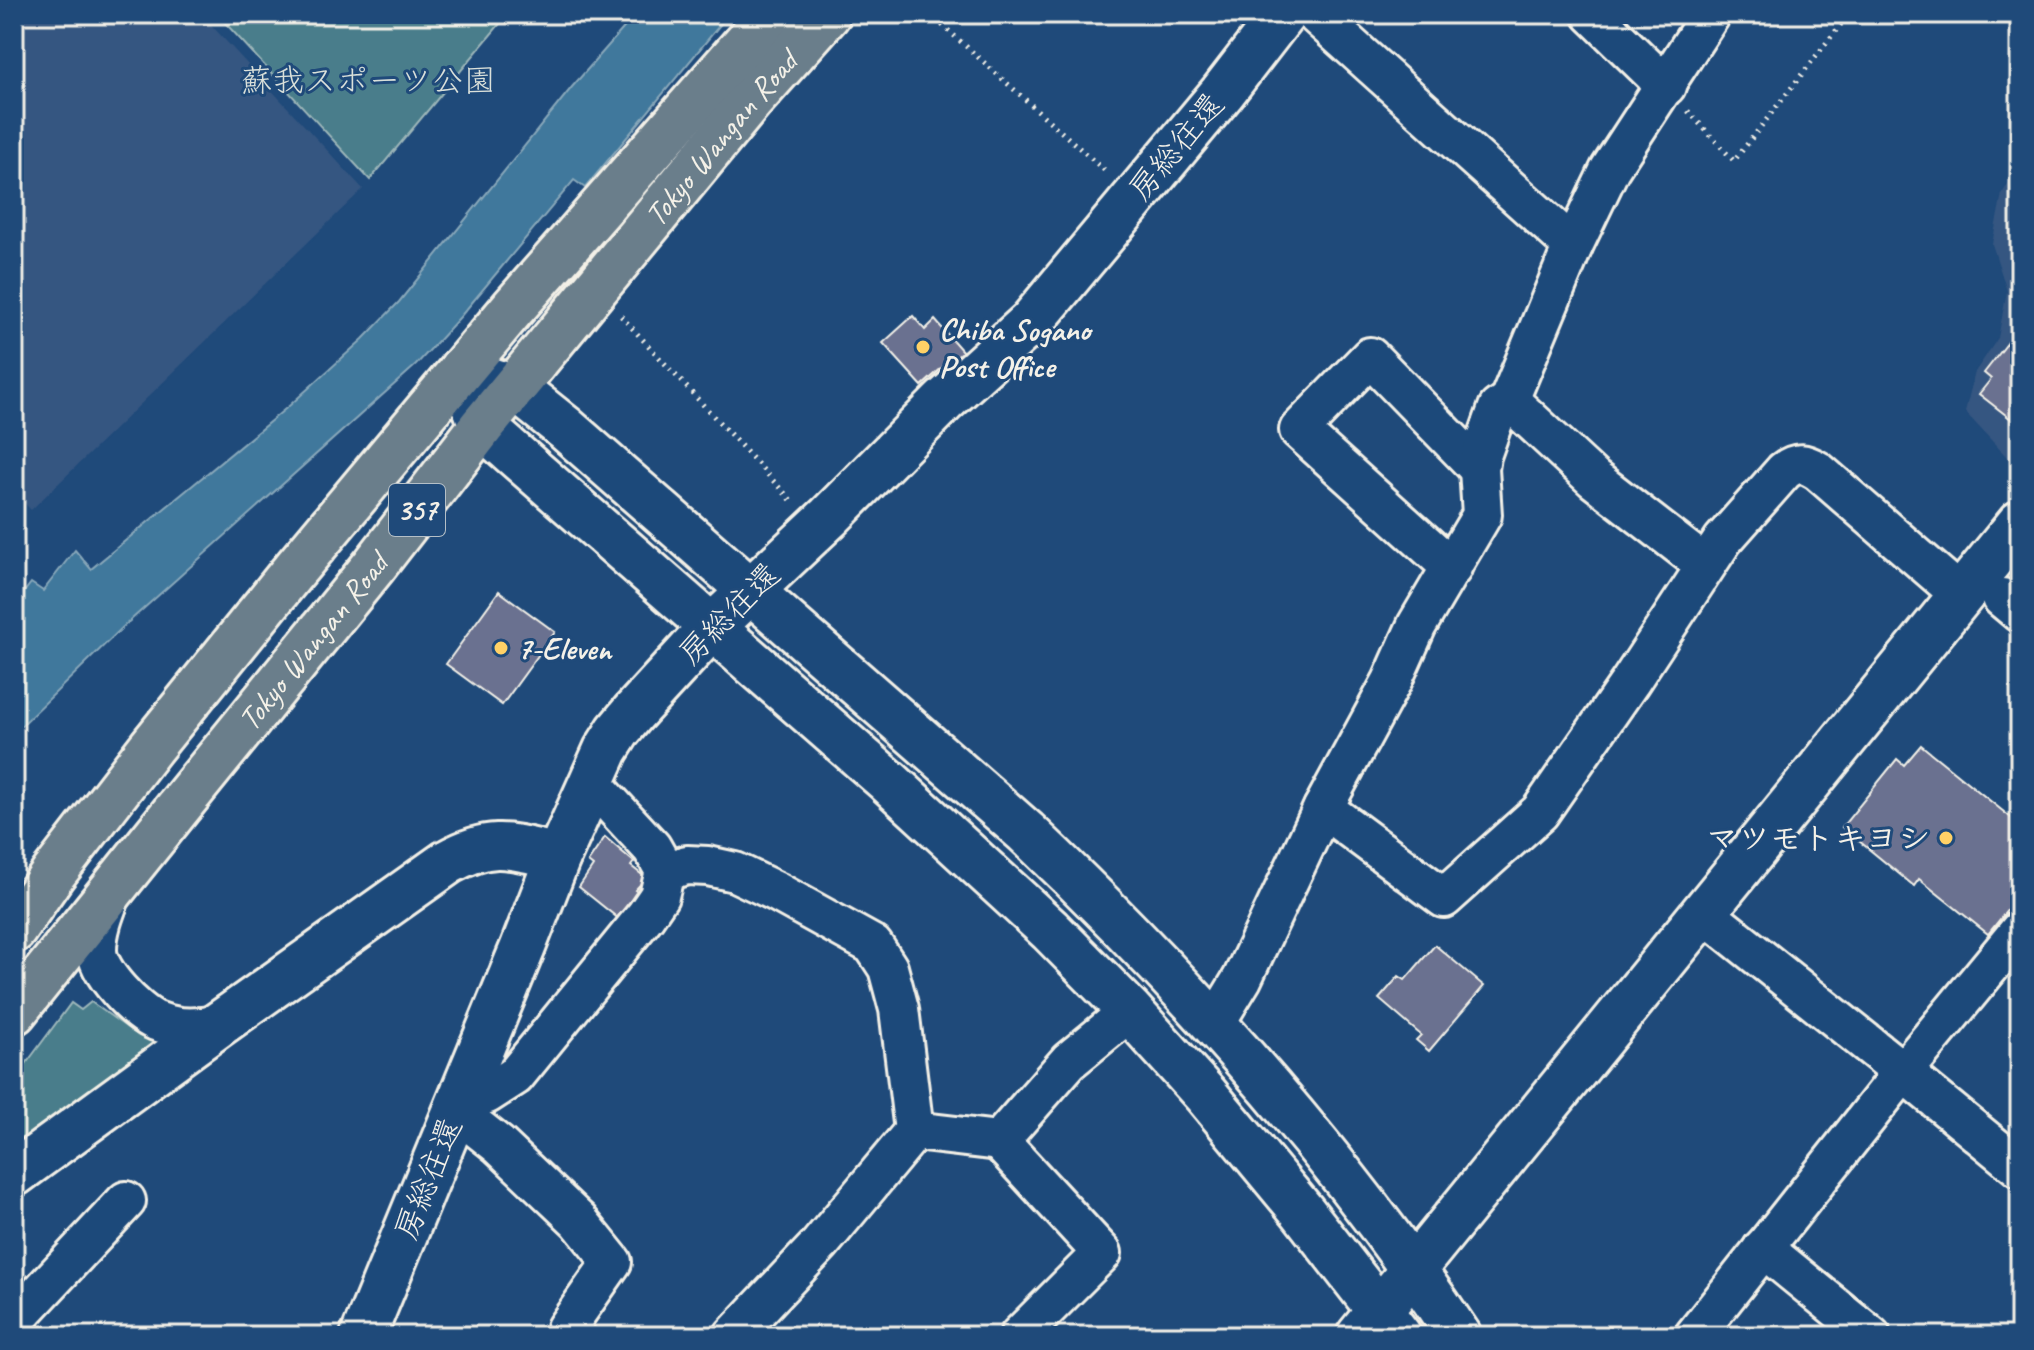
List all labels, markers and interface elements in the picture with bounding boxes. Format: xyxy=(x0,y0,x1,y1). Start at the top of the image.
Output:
street label: Tokyo Wangan Road xyxy=(635,39,809,234)
park label: 蘇我スポーツ公園 xyxy=(240,60,496,101)
street label: 房総往還 xyxy=(1119,85,1233,209)
place label: Chiba Sogano Post Office xyxy=(939,309,1094,387)
marker: Chiba Sogano Post Office xyxy=(914,338,932,356)
road number: 357 xyxy=(389,484,445,536)
street label: Tokyo Wangan Road xyxy=(229,541,400,739)
street label: 房総往還 xyxy=(669,554,789,674)
place label: 7-Eleven xyxy=(517,628,613,669)
marker: 7-Eleven xyxy=(492,639,510,657)
place label: マツモトキヨシ xyxy=(1706,818,1930,859)
marker: マツモトキヨシ xyxy=(1937,829,1955,847)
street label: 房総往還 xyxy=(385,1112,471,1246)

